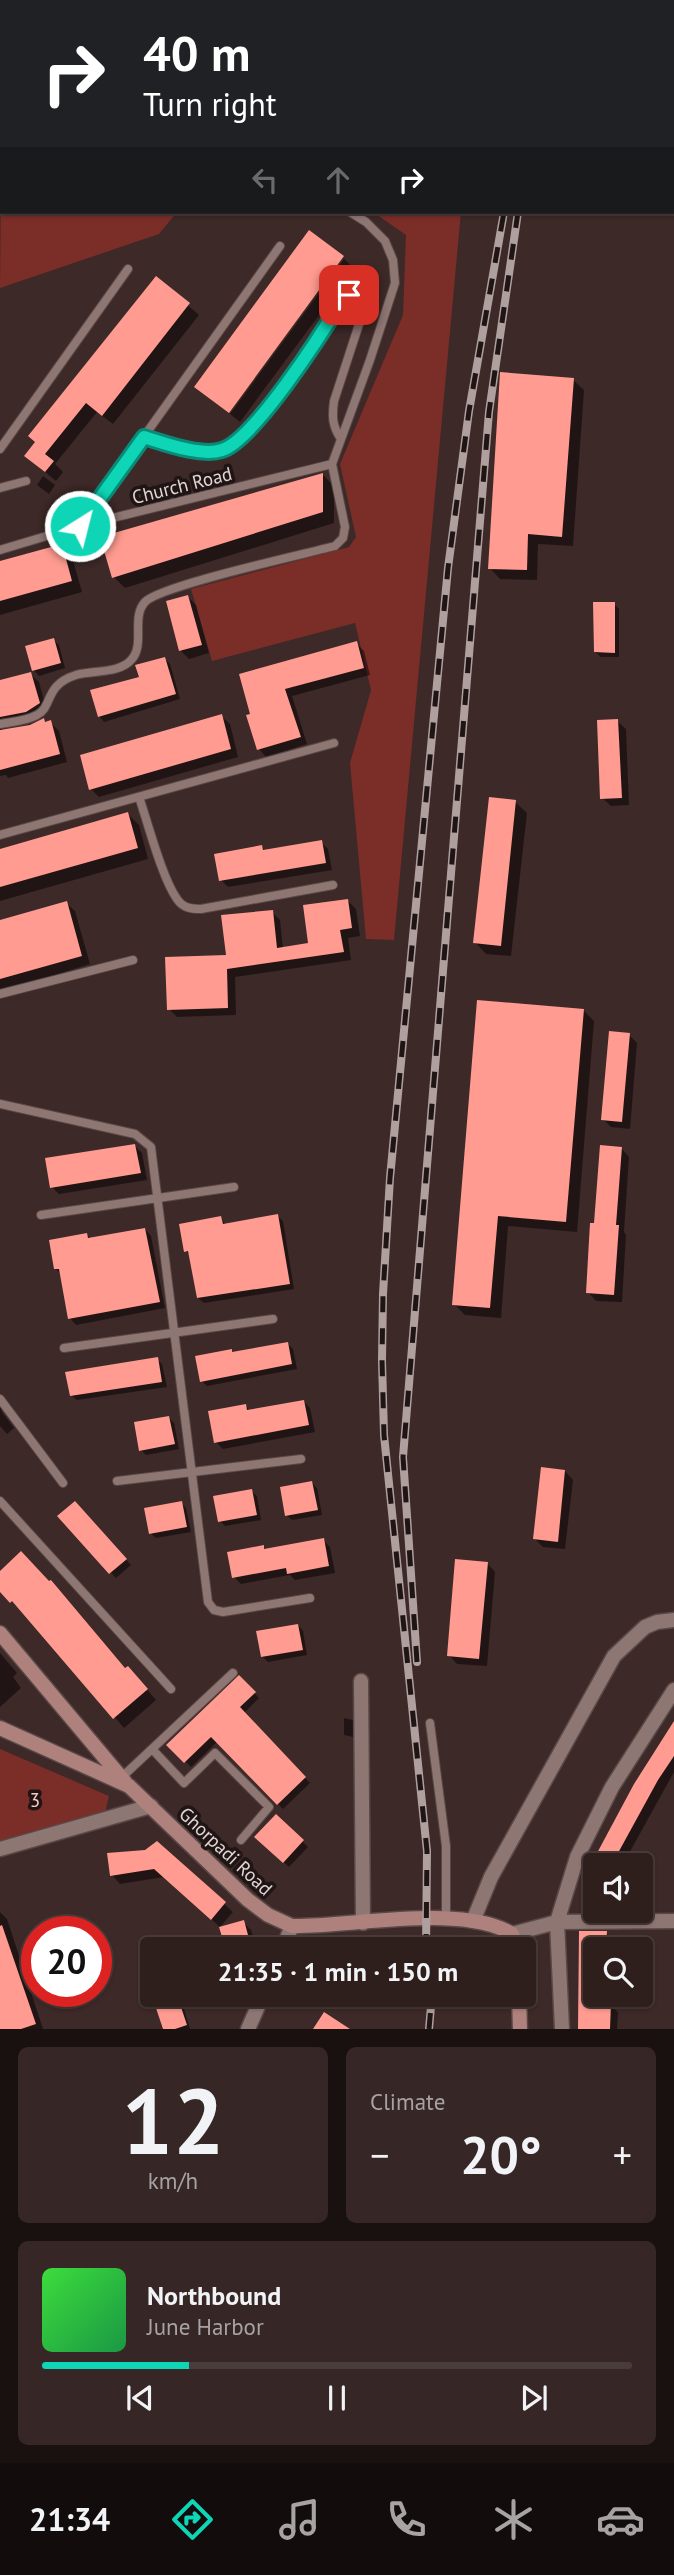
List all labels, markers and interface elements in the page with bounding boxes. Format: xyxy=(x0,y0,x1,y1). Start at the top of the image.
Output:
text: 40 m xyxy=(143,21,250,85)
icon: right xyxy=(28,28,119,119)
text: Turn right xyxy=(143,83,277,125)
icon: left xyxy=(246,161,284,199)
icon: ahead xyxy=(319,161,357,199)
icon: right xyxy=(392,161,430,199)
pin xyxy=(319,265,379,325)
icon: arrive xyxy=(330,276,368,314)
street label: Church Road xyxy=(130,461,234,509)
position arrow xyxy=(43,489,117,563)
park label: 3 xyxy=(30,1788,40,1812)
street label: Ghorpadi Road xyxy=(174,1802,278,1900)
map controls xyxy=(583,1853,653,2007)
button: sound xyxy=(583,1853,653,1923)
speed limit sign: 20 xyxy=(21,1916,112,2007)
button: search xyxy=(583,1937,653,2007)
text: 21:35 · 1 min · 150 m xyxy=(218,1955,458,1988)
text: 12 xyxy=(121,2061,225,2179)
text: Climate xyxy=(370,2087,445,2116)
text: 20° xyxy=(460,2121,542,2188)
text: − xyxy=(370,2130,389,2179)
text: + xyxy=(613,2130,632,2179)
text: km/h xyxy=(148,2166,198,2195)
text: Northbound xyxy=(147,2279,281,2312)
text: June Harbor xyxy=(147,2312,264,2341)
icon: previous xyxy=(121,2379,159,2417)
icon: pause xyxy=(318,2379,356,2417)
icon: next xyxy=(515,2379,553,2417)
icon: directions xyxy=(168,2495,217,2544)
icon: music xyxy=(275,2495,324,2544)
icon: phone xyxy=(382,2495,431,2544)
icon: climate xyxy=(489,2495,538,2544)
icon: car xyxy=(596,2495,645,2544)
text: 21:34 xyxy=(29,2498,110,2540)

